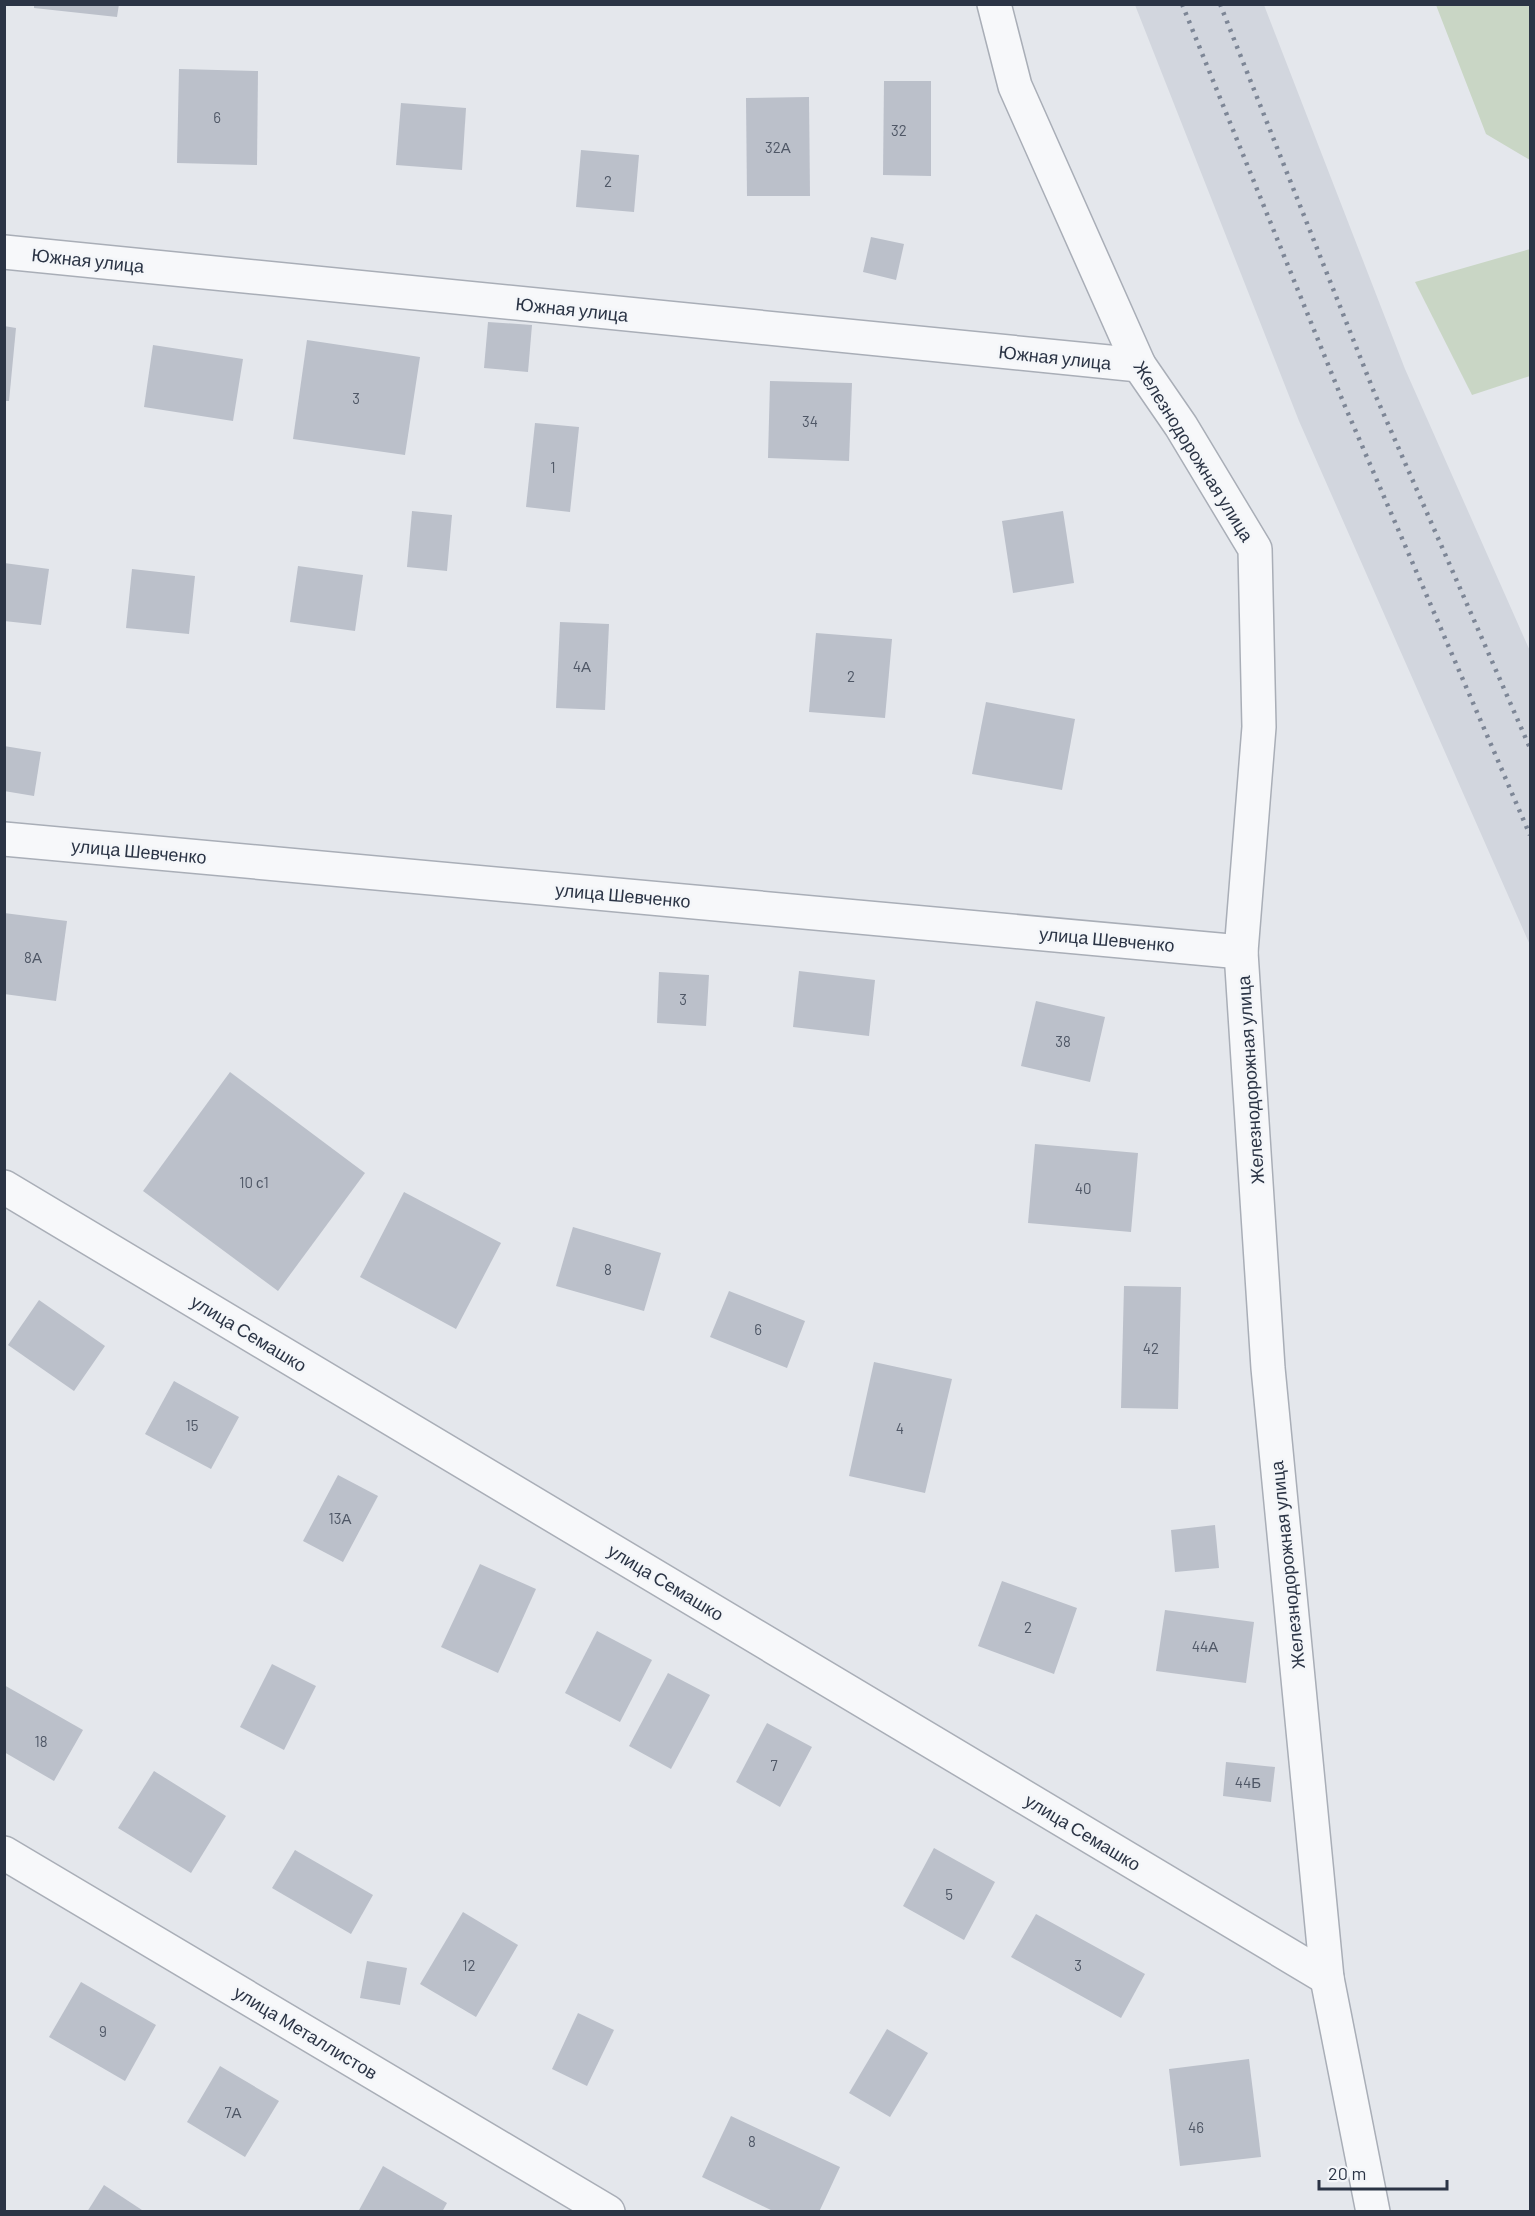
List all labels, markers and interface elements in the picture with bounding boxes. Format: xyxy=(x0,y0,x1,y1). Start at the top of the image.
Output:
house number: 6 xyxy=(213,108,221,126)
house number: 32 xyxy=(891,121,907,139)
house number: 32А xyxy=(765,138,791,156)
house number: 2 xyxy=(604,172,612,190)
street label: Южная улица xyxy=(31,243,146,277)
street label: Южная улица xyxy=(515,292,630,326)
street label: Южная улица xyxy=(998,340,1113,374)
street label: Железнодорожная улица xyxy=(1129,357,1259,546)
house number: 3 xyxy=(352,389,360,407)
house number: 34 xyxy=(802,412,818,430)
house number: 1 xyxy=(550,458,556,476)
house number: 4А xyxy=(573,657,591,675)
house number: 2 xyxy=(847,667,855,685)
street label: улица Шевченко xyxy=(70,834,208,868)
street label: улица Шевченко xyxy=(554,878,692,912)
street label: улица Шевченко xyxy=(1038,922,1176,956)
house number: 8А xyxy=(24,948,42,966)
street label: Железнодорожная улица xyxy=(1232,974,1268,1185)
house number: 3 xyxy=(679,990,687,1008)
house number: 38 xyxy=(1055,1032,1071,1050)
house number: 10 с1 xyxy=(239,1173,269,1191)
house number: 40 xyxy=(1075,1179,1091,1197)
house number: 8 xyxy=(604,1260,612,1278)
street label: улица Семашко xyxy=(187,1290,311,1376)
house number: 6 xyxy=(754,1320,762,1338)
house number: 42 xyxy=(1143,1339,1159,1357)
house number: 15 xyxy=(186,1416,198,1434)
house number: 4 xyxy=(896,1419,904,1437)
street label: Железнодорожная улица xyxy=(1265,1459,1309,1670)
house number: 13А xyxy=(329,1509,351,1527)
street label: улица Семашко xyxy=(604,1539,728,1625)
house number: 2 xyxy=(1024,1618,1032,1636)
house number: 44А xyxy=(1192,1637,1218,1655)
house number: 18 xyxy=(34,1732,48,1750)
house number: 7 xyxy=(770,1756,778,1774)
house number: 44Б xyxy=(1235,1773,1261,1791)
street label: улица Семашко xyxy=(1021,1789,1145,1875)
house number: 5 xyxy=(945,1885,953,1903)
house number: 12 xyxy=(462,1956,476,1974)
house number: 3 xyxy=(1074,1956,1082,1974)
street label: улица Металлистов xyxy=(230,1980,382,2084)
house number: 9 xyxy=(99,2022,107,2040)
house number: 7А xyxy=(224,2103,242,2121)
house number: 46 xyxy=(1188,2118,1204,2136)
house number: 8 xyxy=(748,2132,756,2150)
scale bar xyxy=(1319,2153,1446,2191)
text: 20 m xyxy=(1328,2162,1366,2184)

